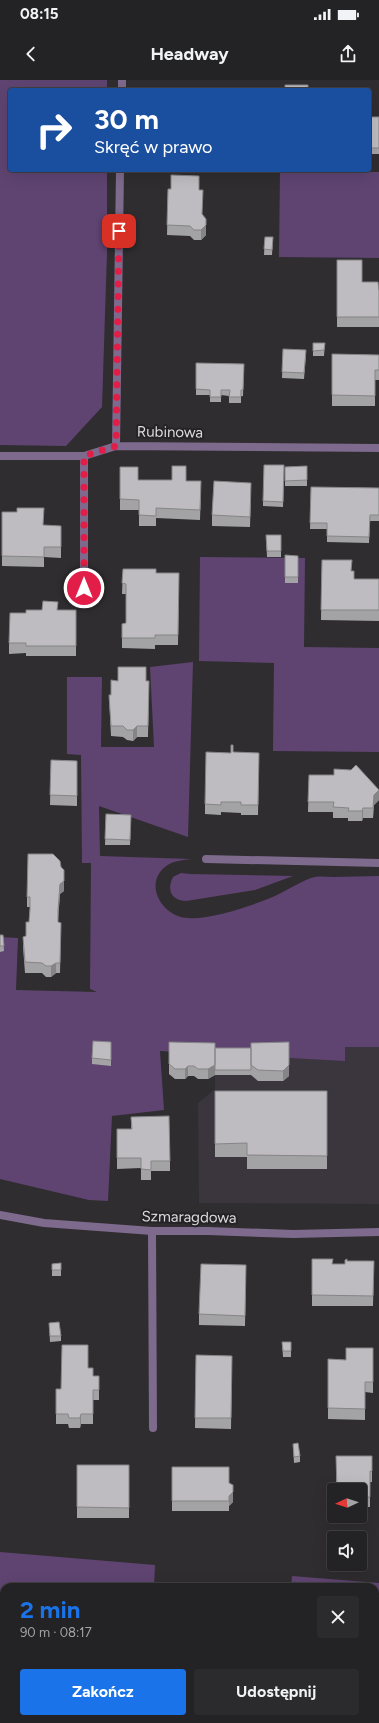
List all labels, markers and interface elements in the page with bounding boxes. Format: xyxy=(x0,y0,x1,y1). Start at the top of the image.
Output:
text: 08:15 xyxy=(20,5,58,23)
icon: back xyxy=(20,43,42,65)
text: Headway xyxy=(150,43,229,65)
icon: share xyxy=(337,43,359,65)
text: 30 m xyxy=(94,102,159,136)
icon: right xyxy=(28,104,80,156)
text: Skręć w prawo xyxy=(94,136,213,158)
pin xyxy=(102,214,136,248)
icon: arrive xyxy=(108,220,130,242)
street label: Rubinowa xyxy=(137,422,203,442)
position arrow xyxy=(63,567,105,609)
street label: Szmaragdowa xyxy=(141,1207,237,1227)
north arrow xyxy=(327,1483,367,1523)
map controls xyxy=(327,1483,367,1571)
button: sound xyxy=(327,1531,367,1571)
text: 2 min xyxy=(20,1595,80,1624)
button: close xyxy=(317,1596,359,1638)
text: 90 m · 08:17 xyxy=(20,1625,92,1640)
button: Zakończ xyxy=(20,1669,186,1715)
button: Udostępnij xyxy=(194,1669,359,1715)

